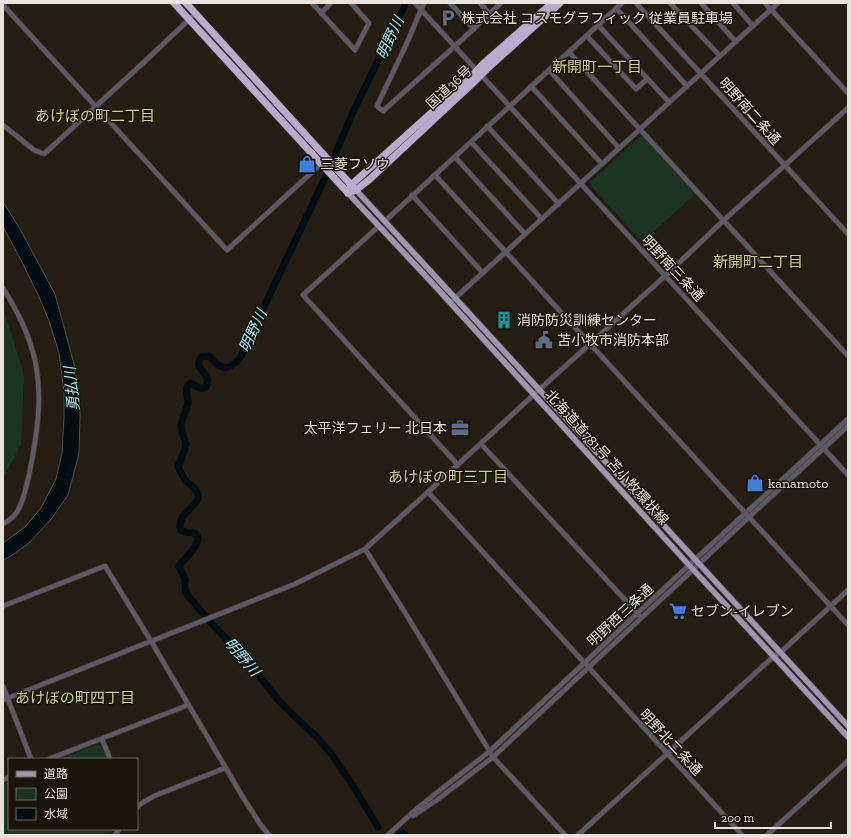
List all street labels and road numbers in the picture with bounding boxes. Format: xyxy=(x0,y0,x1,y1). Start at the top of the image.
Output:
street label: 国道36号 xyxy=(423,62,476,113)
street label: 明野南二条通 xyxy=(715,74,784,148)
street label: 明野南三条通 xyxy=(638,232,707,305)
street label: 北海道道781号 苫小牧環状線 xyxy=(541,386,672,529)
street label: 明野西三条通 xyxy=(584,581,657,650)
street label: 明野北二条通 xyxy=(636,706,705,779)

